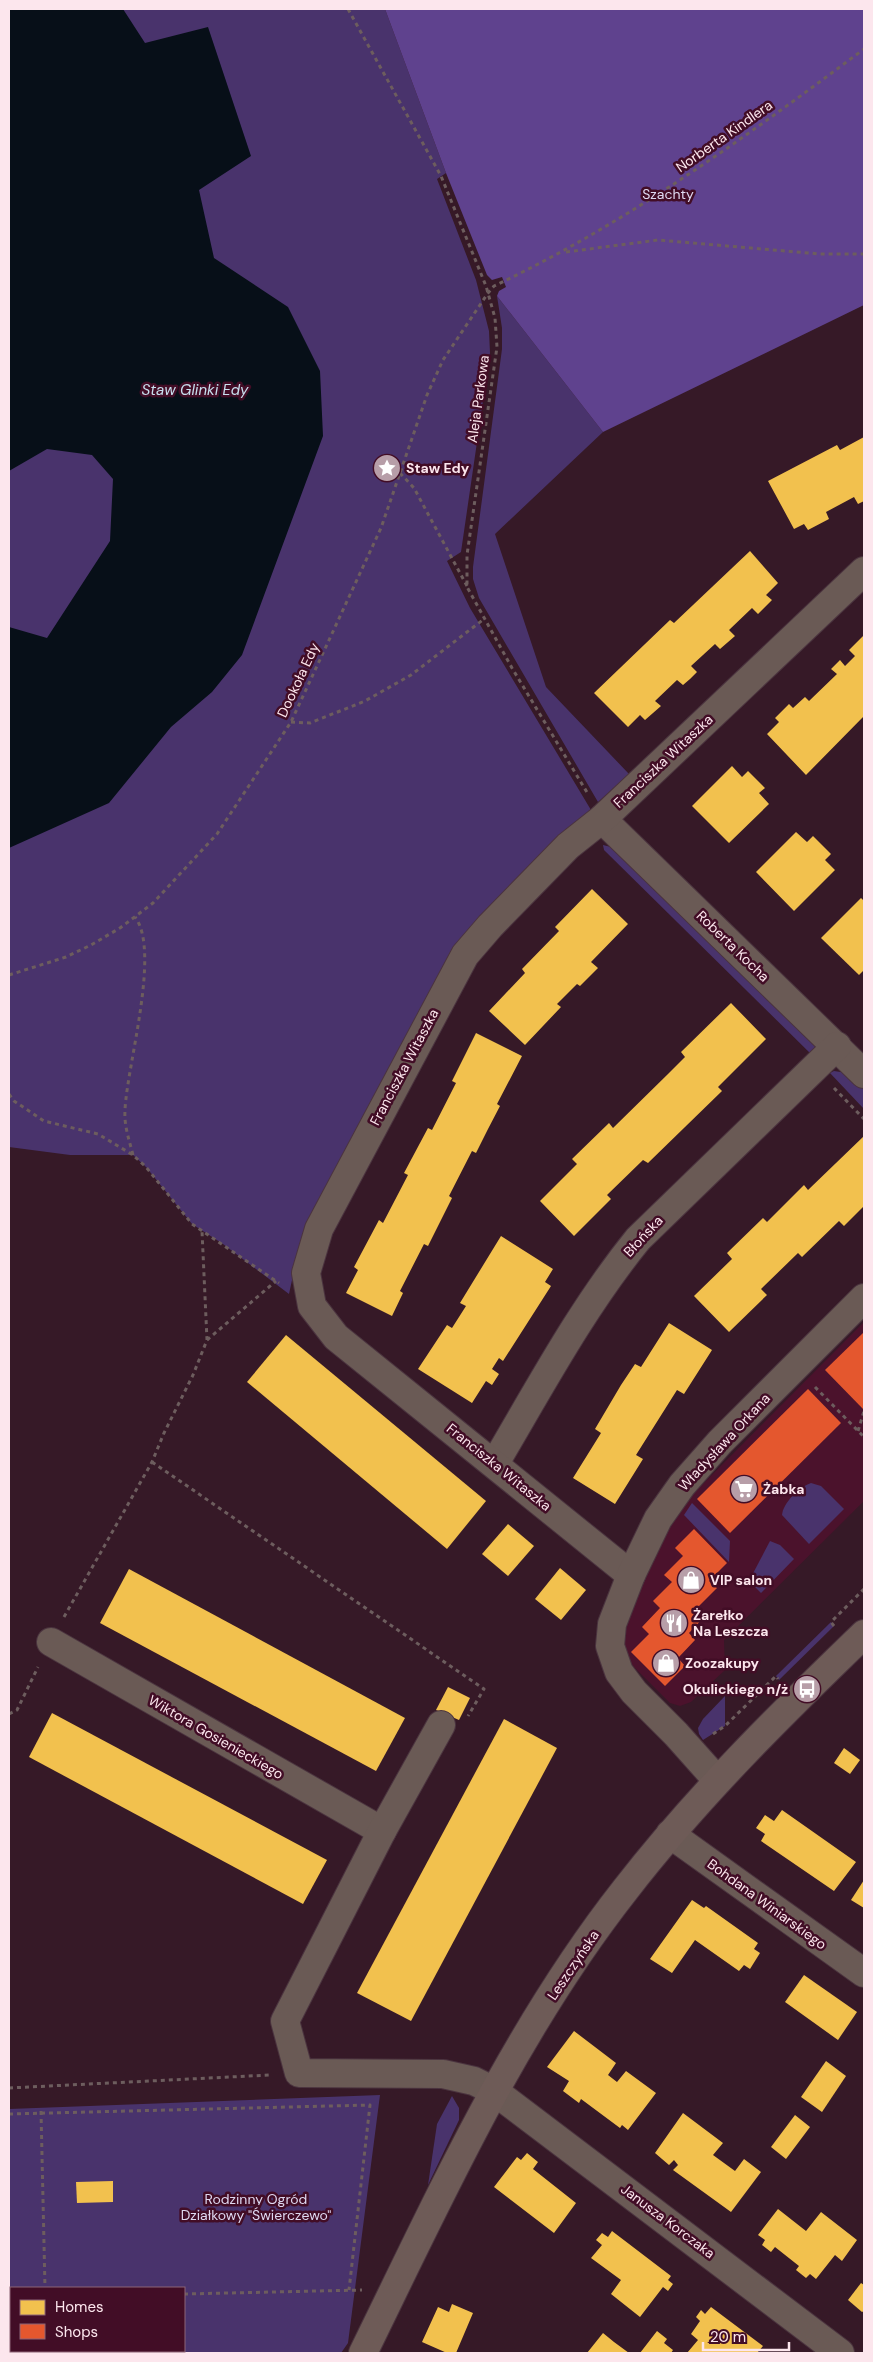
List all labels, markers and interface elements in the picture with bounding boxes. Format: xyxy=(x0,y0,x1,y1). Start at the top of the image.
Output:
street label: Norberta Kindlera xyxy=(672,96,776,176)
park label: Szachty xyxy=(642,185,694,203)
street label: Aleja Parkowa xyxy=(463,354,493,444)
water label: Staw Glinki Edy xyxy=(142,380,249,400)
place icon: Staw Edy xyxy=(372,453,402,483)
place label: Staw Edy xyxy=(406,459,470,477)
street label: Dookoła Edy xyxy=(273,640,323,720)
street label: Franciszka Witaszka xyxy=(609,710,717,812)
street label: Roberta Kocha xyxy=(693,907,773,985)
street label: Franciszka Witaszka xyxy=(366,1006,442,1128)
street label: Błońska xyxy=(619,1212,667,1260)
street label: Władysława Orkana xyxy=(674,1389,774,1495)
street label: Franciszka Witaszka xyxy=(443,1419,555,1515)
supermarket icon: Żabka xyxy=(729,1474,759,1504)
place label: Żabka xyxy=(763,1480,804,1498)
shop icon: VIP salon xyxy=(676,1565,706,1595)
place label: VIP salon xyxy=(710,1571,772,1589)
place label: Żarełko Na Leszcza xyxy=(693,1606,769,1640)
restaurant icon: Żarełko Na Leszcza xyxy=(659,1608,689,1638)
shop icon: Zoozakupy xyxy=(651,1648,681,1678)
place label: Zoozakupy xyxy=(685,1654,759,1672)
bus stop icon: Okulickiego n/ż xyxy=(792,1674,822,1704)
place label: Okulickiego n/ż xyxy=(683,1680,788,1698)
street label: Wiktora Gosienieckiego xyxy=(145,1691,287,1783)
street label: Bohdana Winiarskiego xyxy=(704,1855,830,1953)
street label: Leszczyńska xyxy=(543,1927,603,2003)
street label: Janusza Korczaka xyxy=(617,2180,719,2262)
park label: Rodzinny Ogród Działkowy "Świerczewo" xyxy=(181,2190,331,2224)
legend xyxy=(10,2287,185,2352)
text: Homes xyxy=(55,2297,104,2317)
scale bar xyxy=(703,2320,789,2352)
text: Shops xyxy=(55,2322,98,2342)
text: 20 m xyxy=(710,2327,746,2347)

